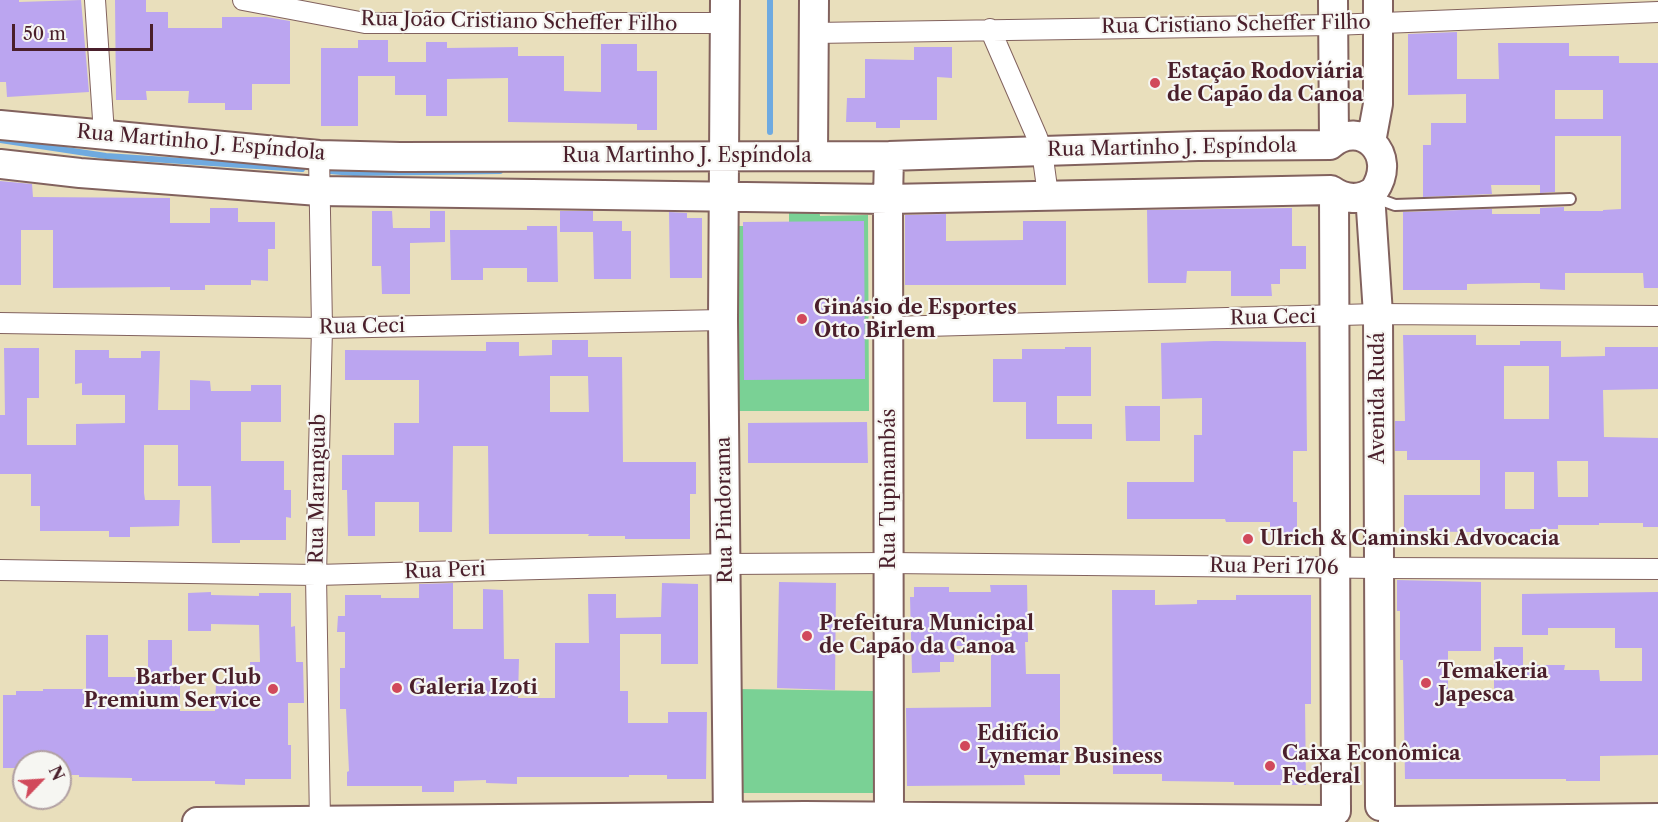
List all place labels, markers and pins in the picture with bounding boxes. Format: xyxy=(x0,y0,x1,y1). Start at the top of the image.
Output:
place label: Estação Rodoviária de Capão da Canoa xyxy=(1167,60,1364,107)
marker: Estação Rodoviária de Capão da Canoa xyxy=(1148,76,1162,90)
place label: Ginásio de Esportes Otto Birlem xyxy=(814,296,1017,343)
marker: Ginásio de Esportes Otto Birlem xyxy=(795,312,809,326)
place label: Ulrich & Caminski Advocacia xyxy=(1260,527,1560,551)
marker: Ulrich & Caminski Advocacia xyxy=(1241,532,1255,546)
place label: Prefeitura Municipal de Capão da Canoa xyxy=(819,612,1034,659)
marker: Prefeitura Municipal de Capão da Canoa xyxy=(800,629,814,643)
place label: Temakeria Japesca xyxy=(1438,660,1548,707)
place label: Barber Club Premium Service xyxy=(84,666,261,713)
place label: Galeria Izoti xyxy=(409,676,538,700)
marker: Temakeria Japesca xyxy=(1419,676,1433,690)
marker: Galeria Izoti xyxy=(390,681,404,695)
marker: Barber Club Premium Service xyxy=(266,682,280,696)
place label: Edifício Lynemar Business xyxy=(977,722,1163,769)
marker: Edifício Lynemar Business xyxy=(958,739,972,753)
place label: Caixa Econômica Federal xyxy=(1282,742,1461,789)
marker: Caixa Econômica Federal xyxy=(1263,759,1277,773)

